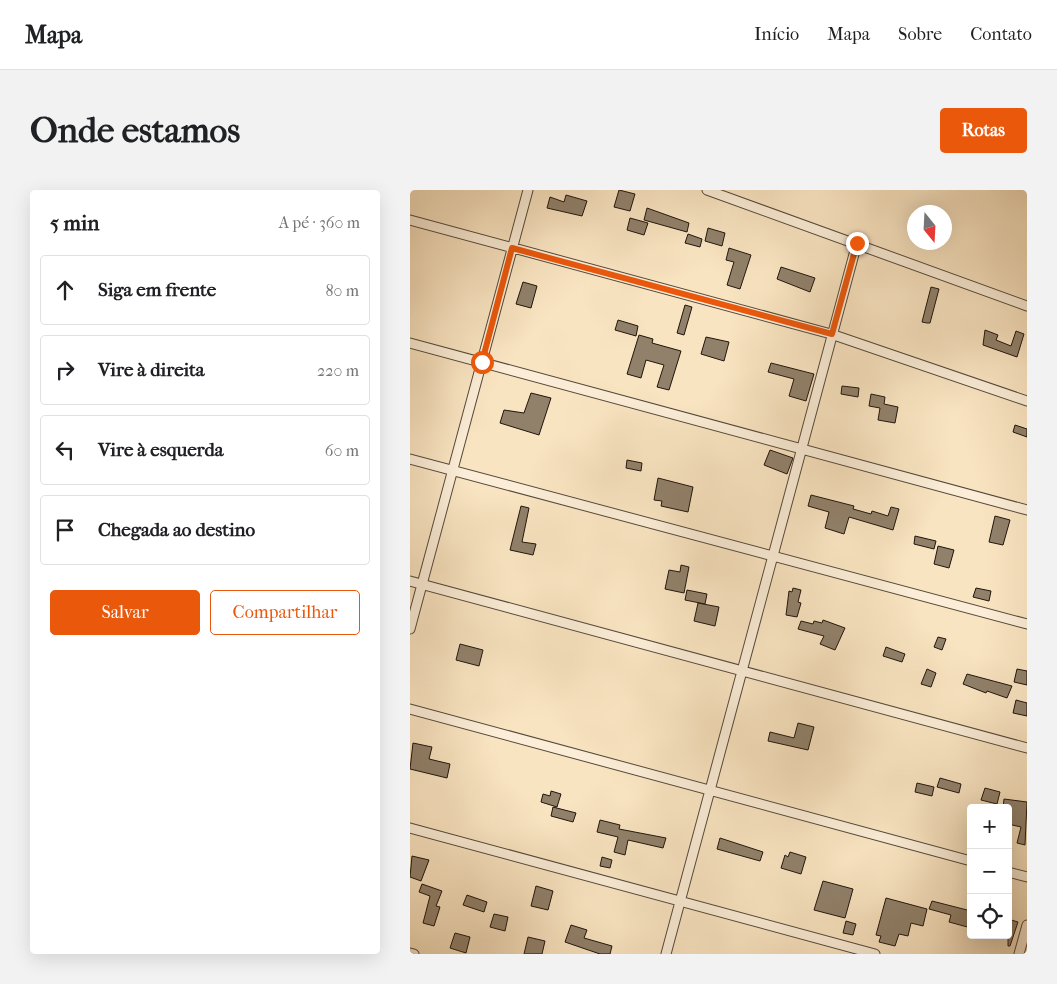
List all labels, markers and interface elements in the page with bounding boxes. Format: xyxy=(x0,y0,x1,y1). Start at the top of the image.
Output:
text: Mapa xyxy=(25,21,82,49)
text: Início xyxy=(754,24,799,45)
text: Mapa xyxy=(827,24,870,45)
text: Sobre xyxy=(898,24,942,45)
text: Contato xyxy=(970,24,1032,45)
button: Rotas xyxy=(940,108,1027,153)
text: Onde estamos xyxy=(30,110,240,151)
north arrow xyxy=(907,205,952,250)
text: 5 min xyxy=(50,211,99,235)
text: A pé · 360 m xyxy=(279,213,360,232)
route end xyxy=(846,232,869,255)
icon: ahead xyxy=(51,276,79,304)
text: Siga em frente xyxy=(98,279,216,301)
text: 80 m xyxy=(325,281,359,300)
route start xyxy=(471,351,494,374)
icon: right xyxy=(51,356,79,384)
text: Vire à direita xyxy=(98,359,205,381)
text: 220 m xyxy=(317,361,359,380)
icon: left xyxy=(51,436,79,464)
text: Vire à esquerda xyxy=(98,439,224,461)
text: 60 m xyxy=(325,441,359,460)
icon: arrive xyxy=(51,516,79,544)
text: Chegada ao destino xyxy=(98,519,255,541)
button: Salvar xyxy=(50,590,200,635)
button: Compartilhar xyxy=(210,590,360,635)
map controls xyxy=(967,804,1012,939)
button: + xyxy=(967,804,1012,849)
button: − xyxy=(967,849,1012,894)
button: locate xyxy=(967,894,1012,939)

